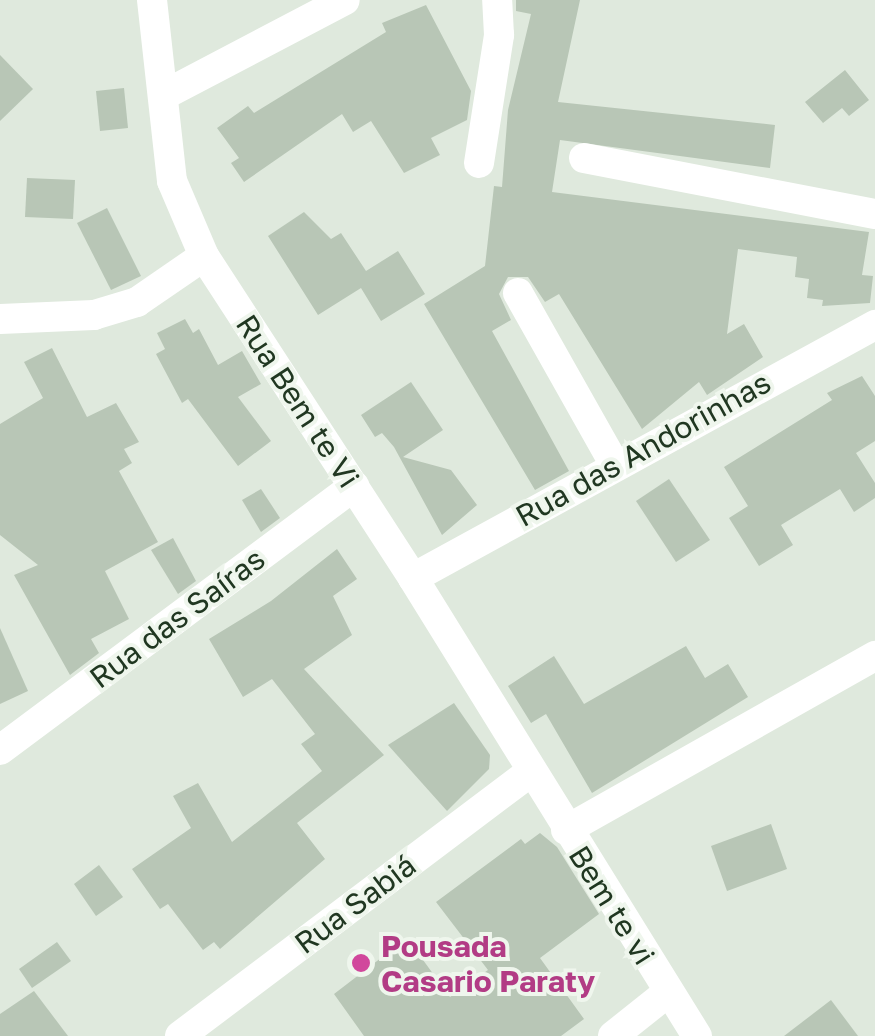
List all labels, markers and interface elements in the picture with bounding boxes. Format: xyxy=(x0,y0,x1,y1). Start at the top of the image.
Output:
street label: Rua Bem te Vi xyxy=(229,308,367,494)
street label: Rua das Andorinhas xyxy=(509,364,777,534)
street label: Rua das Saíras xyxy=(82,541,272,695)
street label: Bem te vi xyxy=(561,839,663,971)
street label: Rua Sabiá xyxy=(287,847,423,961)
place label: Pousada Casario Paraty xyxy=(381,928,595,998)
marker: Pousada Casario Paraty xyxy=(350,952,372,974)

